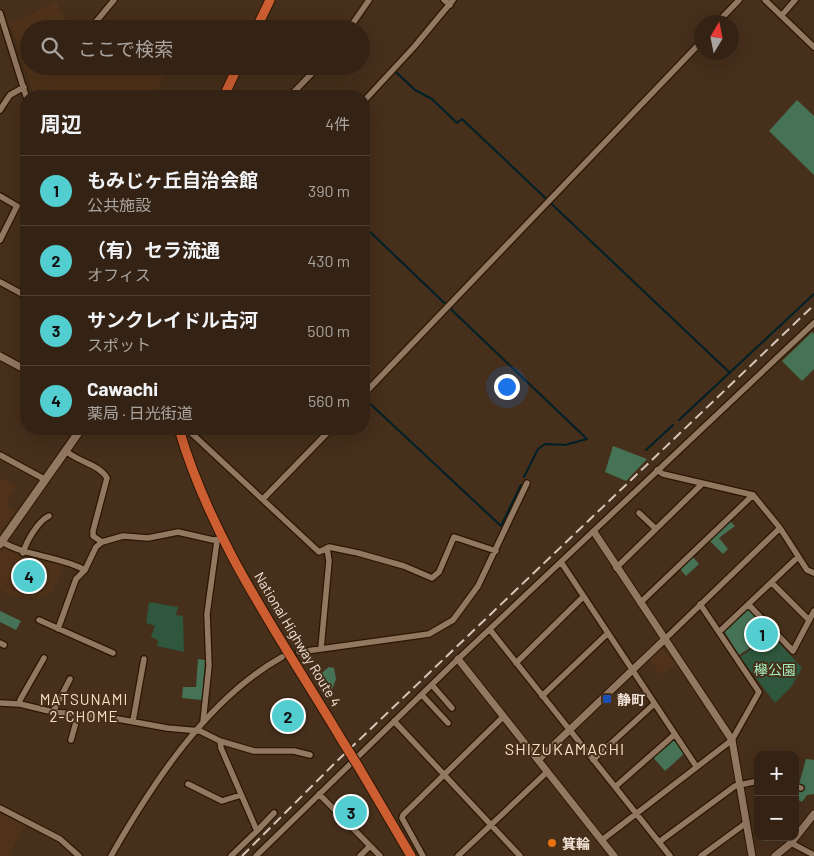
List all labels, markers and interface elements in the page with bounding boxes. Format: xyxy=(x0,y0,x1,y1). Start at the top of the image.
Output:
north arrow xyxy=(694,15,739,60)
search box xyxy=(20,20,370,75)
icon: search xyxy=(38,34,66,62)
text: ここで検索 xyxy=(78,37,173,60)
text: 周辺 xyxy=(40,111,82,136)
text: 4件 xyxy=(325,114,350,133)
text: もみじヶ丘自治会館 xyxy=(87,168,258,191)
text: 1 xyxy=(53,181,59,200)
text: 390 m xyxy=(308,181,350,200)
text: 公共施設 xyxy=(87,195,151,214)
text: （有）セラ流通 xyxy=(87,238,220,261)
text: 2 xyxy=(52,251,60,270)
text: 430 m xyxy=(307,251,350,270)
text: オフィス xyxy=(87,265,151,284)
text: サンクレイドル古河 xyxy=(87,308,258,331)
text: 3 xyxy=(52,321,60,340)
text: 500 m xyxy=(307,321,350,340)
text: スポット xyxy=(87,335,151,354)
your location xyxy=(494,374,520,400)
text: Cawachi xyxy=(87,377,158,400)
text: 4 xyxy=(51,391,61,410)
text: 560 m xyxy=(308,391,350,410)
text: 薬局 · 日光街道 xyxy=(87,403,193,422)
pin: 4 xyxy=(13,557,45,595)
street label: National Highway Route 4 xyxy=(251,569,345,709)
pin: 1 xyxy=(746,615,778,653)
park label: 欅公園 xyxy=(754,661,796,678)
district label: MATSUNAMI 2-CHOME xyxy=(40,690,128,725)
place label: 静町 xyxy=(617,691,645,708)
marker: 静町 xyxy=(601,693,613,705)
pin: 2 xyxy=(272,697,304,735)
district label: SHIZUKAMACHI xyxy=(505,739,625,758)
map controls xyxy=(754,751,799,841)
button: + xyxy=(754,751,799,796)
pin: 3 xyxy=(335,793,367,831)
button: − xyxy=(754,796,799,841)
place label: 箕輪 xyxy=(562,835,590,852)
marker: 箕輪 xyxy=(546,837,558,849)

